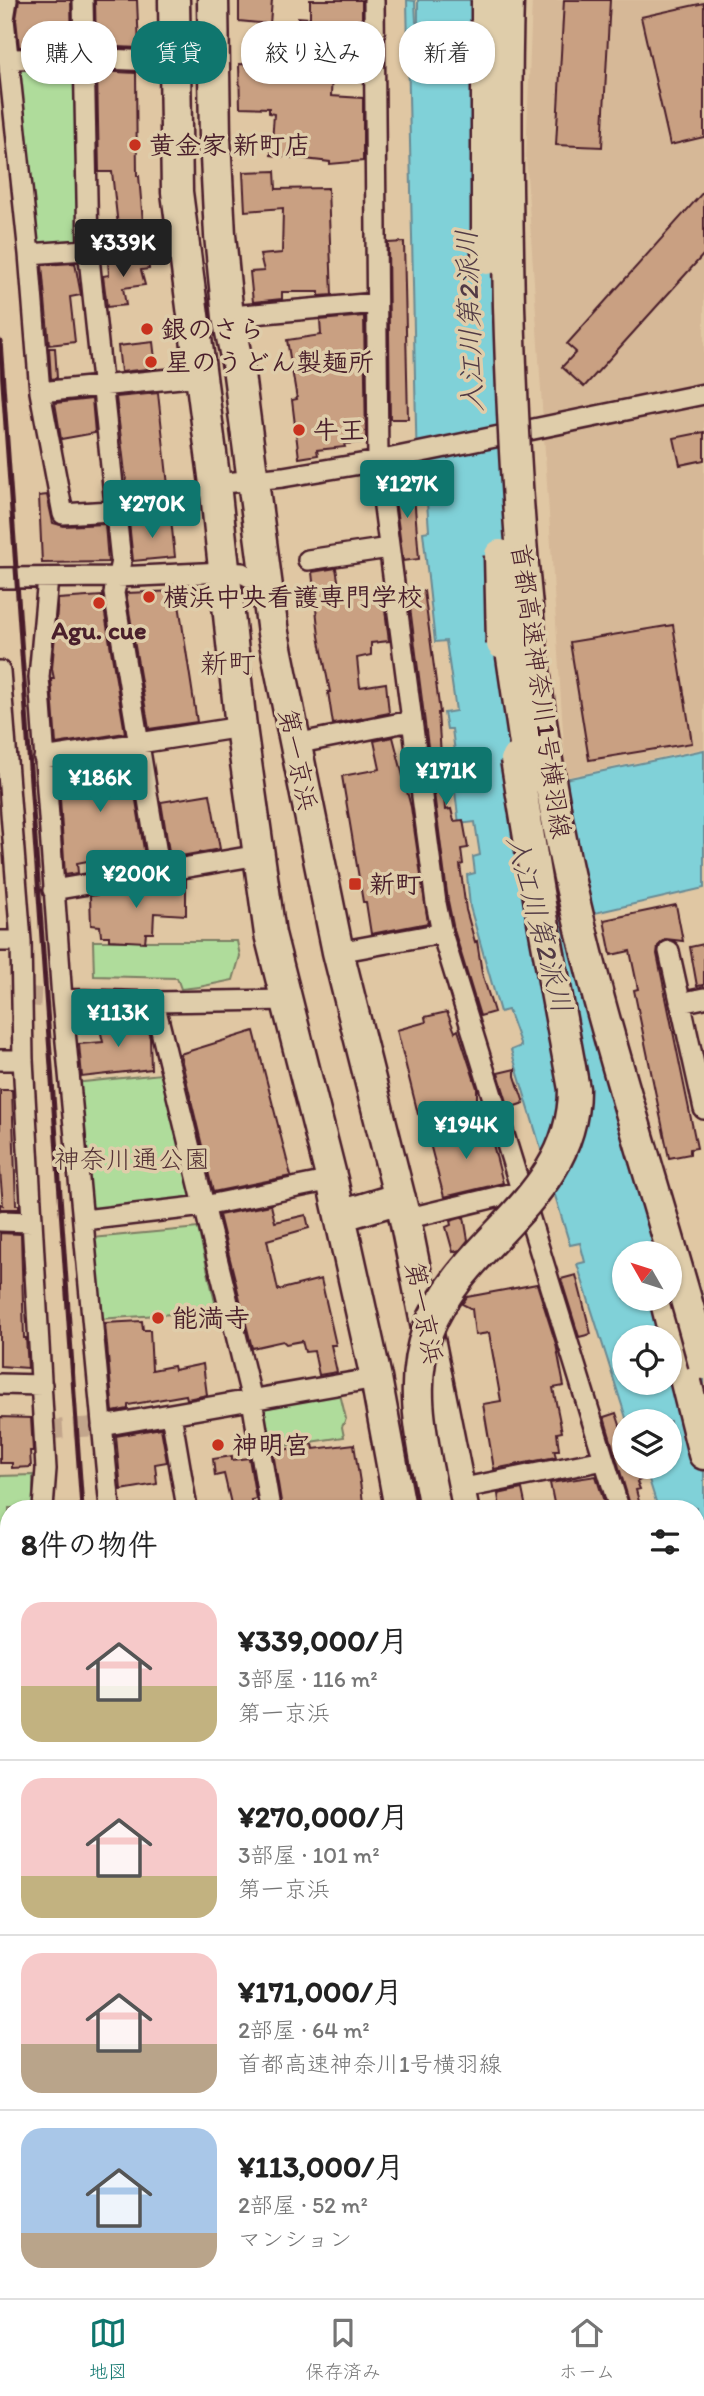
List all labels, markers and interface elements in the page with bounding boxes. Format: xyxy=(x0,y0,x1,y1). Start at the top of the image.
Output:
chip: 購入 xyxy=(21,21,117,84)
chip: 賃貸 xyxy=(131,21,227,84)
chip: 絞り込み xyxy=(241,21,385,84)
chip: 新着 xyxy=(399,21,495,84)
place label: 黄金家 新町店 xyxy=(149,129,311,161)
marker: 黄金家 新町店 xyxy=(127,137,143,153)
pin: ¥339K xyxy=(74,219,172,279)
text: ¥339K xyxy=(91,228,155,256)
water label: 入江川第2派川 xyxy=(449,229,489,413)
place label: 銀のさら xyxy=(161,313,265,345)
marker: 銀のさら xyxy=(139,321,155,337)
place label: 星のうどん製麺所 xyxy=(165,346,374,378)
marker: 星のうどん製麺所 xyxy=(143,354,159,370)
place label: 牛王 xyxy=(313,414,365,446)
marker: 牛王 xyxy=(291,422,307,438)
pin: ¥127K xyxy=(358,461,456,520)
text: ¥127K xyxy=(376,469,438,497)
pin: ¥270K xyxy=(103,480,201,540)
text: ¥270K xyxy=(119,489,185,517)
street label: 首都高速神奈川1号横羽線 xyxy=(504,541,578,841)
place label: 横浜中央看護専門学校 xyxy=(163,581,423,613)
marker: 横浜中央看護専門学校 xyxy=(141,589,157,605)
marker: Agu. cue xyxy=(91,595,107,611)
place label: Agu. cue xyxy=(50,614,147,646)
district label: 新町 xyxy=(200,646,256,680)
street label: 第一京浜 xyxy=(272,706,324,814)
pin: ¥171K xyxy=(397,748,495,807)
pin: ¥186K xyxy=(51,754,149,814)
text: ¥171K xyxy=(416,756,476,784)
text: ¥186K xyxy=(68,763,132,791)
water label: 入江川第2派川 xyxy=(500,831,580,1017)
pin: ¥200K xyxy=(87,850,185,910)
text: ¥200K xyxy=(102,859,170,887)
place label: 新町 xyxy=(369,868,421,900)
marker: 新町 xyxy=(347,876,363,892)
pin: ¥113K xyxy=(69,990,167,1049)
text: ¥113K xyxy=(87,998,149,1026)
pin: ¥194K xyxy=(417,1102,515,1161)
text: ¥194K xyxy=(434,1110,498,1138)
park label: 神奈川通公園 xyxy=(54,1143,210,1175)
north arrow xyxy=(612,1241,682,1311)
map controls xyxy=(612,1241,682,1479)
street label: 第一京浜 xyxy=(398,1259,450,1367)
place label: 能満寺 xyxy=(172,1302,250,1334)
marker: 能満寺 xyxy=(150,1310,166,1326)
button: locate xyxy=(612,1325,682,1395)
button: layers xyxy=(612,1409,682,1479)
place label: 神明宮 xyxy=(232,1429,310,1461)
marker: 神明宮 xyxy=(210,1437,226,1453)
icon: filters xyxy=(646,1523,684,1561)
text: 8件の物件 xyxy=(21,1526,157,1563)
text: ¥339,000/月 xyxy=(238,1622,408,1659)
icon: home xyxy=(77,1630,161,1714)
text: 3部屋 · 116 m² xyxy=(238,1665,378,1693)
text: 第一京浜 xyxy=(238,1699,330,1727)
text: ¥270,000/月 xyxy=(238,1798,409,1835)
icon: home xyxy=(77,1806,161,1890)
text: 3部屋 · 101 m² xyxy=(238,1841,380,1869)
text: 第一京浜 xyxy=(238,1875,330,1903)
text: ¥171,000/月 xyxy=(238,1973,403,2010)
icon: home xyxy=(77,1981,161,2065)
text: 2部屋 · 64 m² xyxy=(238,2016,370,2044)
text: 首都高速神奈川1号横羽線 xyxy=(238,2050,502,2078)
text: ¥113,000/月 xyxy=(238,2148,404,2185)
icon: home xyxy=(77,2156,161,2240)
text: 2部屋 · 52 m² xyxy=(238,2191,368,2219)
text: マンション xyxy=(238,2225,352,2253)
tab: 地図 xyxy=(89,2314,127,2383)
tab: 保存済み xyxy=(305,2314,381,2383)
tab: ホーム xyxy=(559,2314,615,2383)

